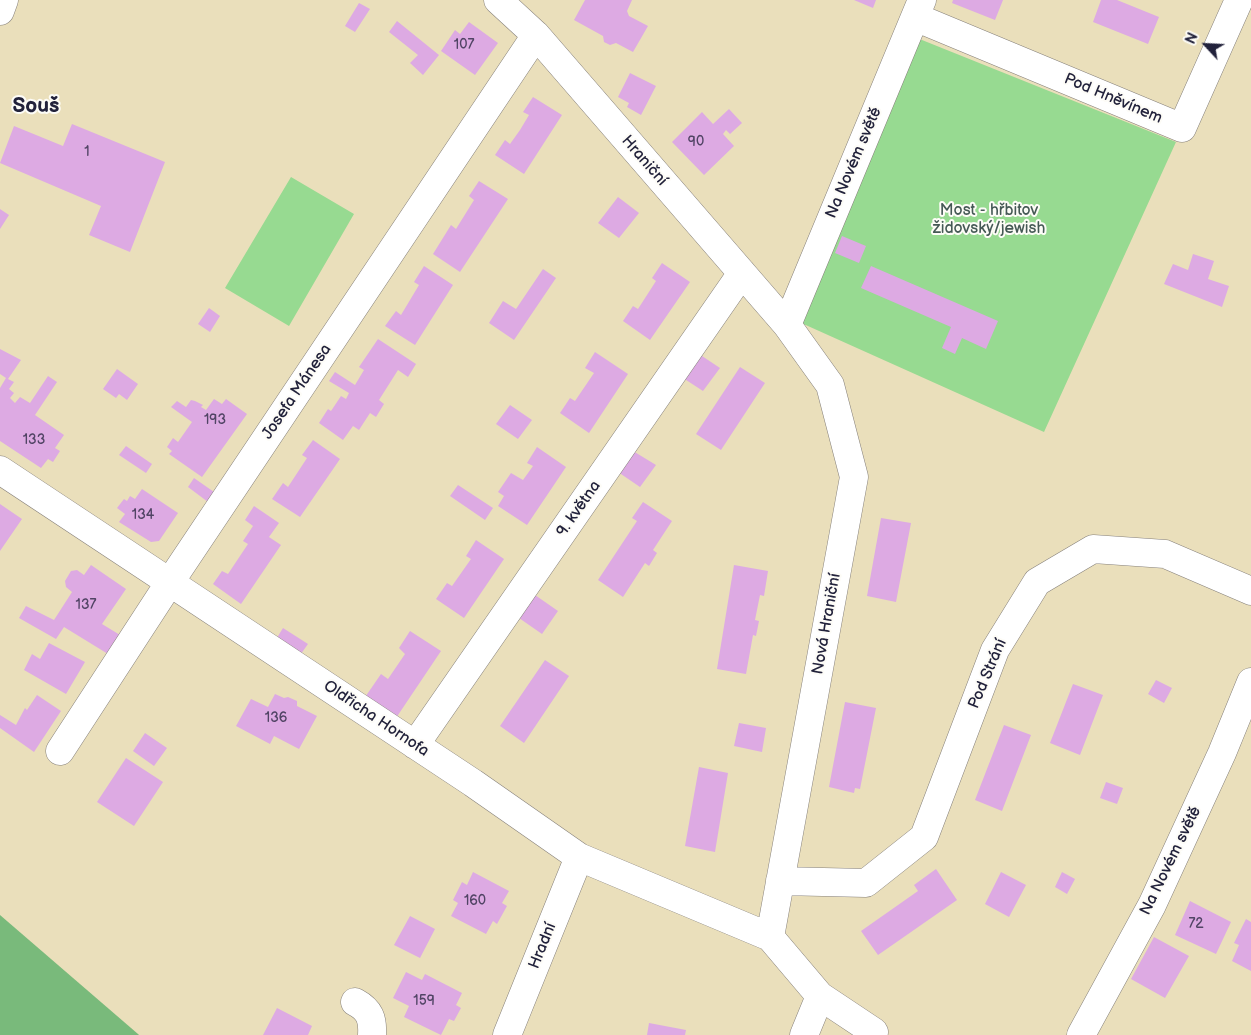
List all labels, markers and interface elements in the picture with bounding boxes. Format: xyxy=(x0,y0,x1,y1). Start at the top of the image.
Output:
north arrow xyxy=(1181,20,1231,70)
text: N xyxy=(1182,30,1202,47)
house number: 107 xyxy=(454,37,474,53)
street label: Pod Hněvínem xyxy=(1061,70,1165,128)
district label: Souš xyxy=(13,94,59,120)
street label: Na Novém světě xyxy=(822,105,886,221)
street label: Hraniční xyxy=(617,132,671,190)
house number: 90 xyxy=(688,134,704,150)
house number: 1 xyxy=(84,144,90,160)
park label: Most - hřbitov židovský/jewish xyxy=(933,201,1045,239)
street label: Josefa Mánesa xyxy=(258,341,336,443)
house number: 193 xyxy=(204,412,226,428)
house number: 133 xyxy=(23,432,45,448)
street label: 9. května xyxy=(553,477,605,541)
house number: 134 xyxy=(132,507,154,523)
street label: Nová Hraniční xyxy=(809,572,845,676)
house number: 137 xyxy=(76,597,96,613)
street label: Pod Strání xyxy=(965,636,1011,712)
street label: Oldřicha Hornofa xyxy=(320,677,432,761)
house number: 136 xyxy=(265,710,287,726)
street label: Na Novém světě xyxy=(1136,803,1206,919)
house number: 160 xyxy=(464,893,486,909)
house number: 72 xyxy=(1188,916,1204,932)
street label: Hradní xyxy=(525,920,561,972)
house number: 159 xyxy=(413,993,435,1009)

